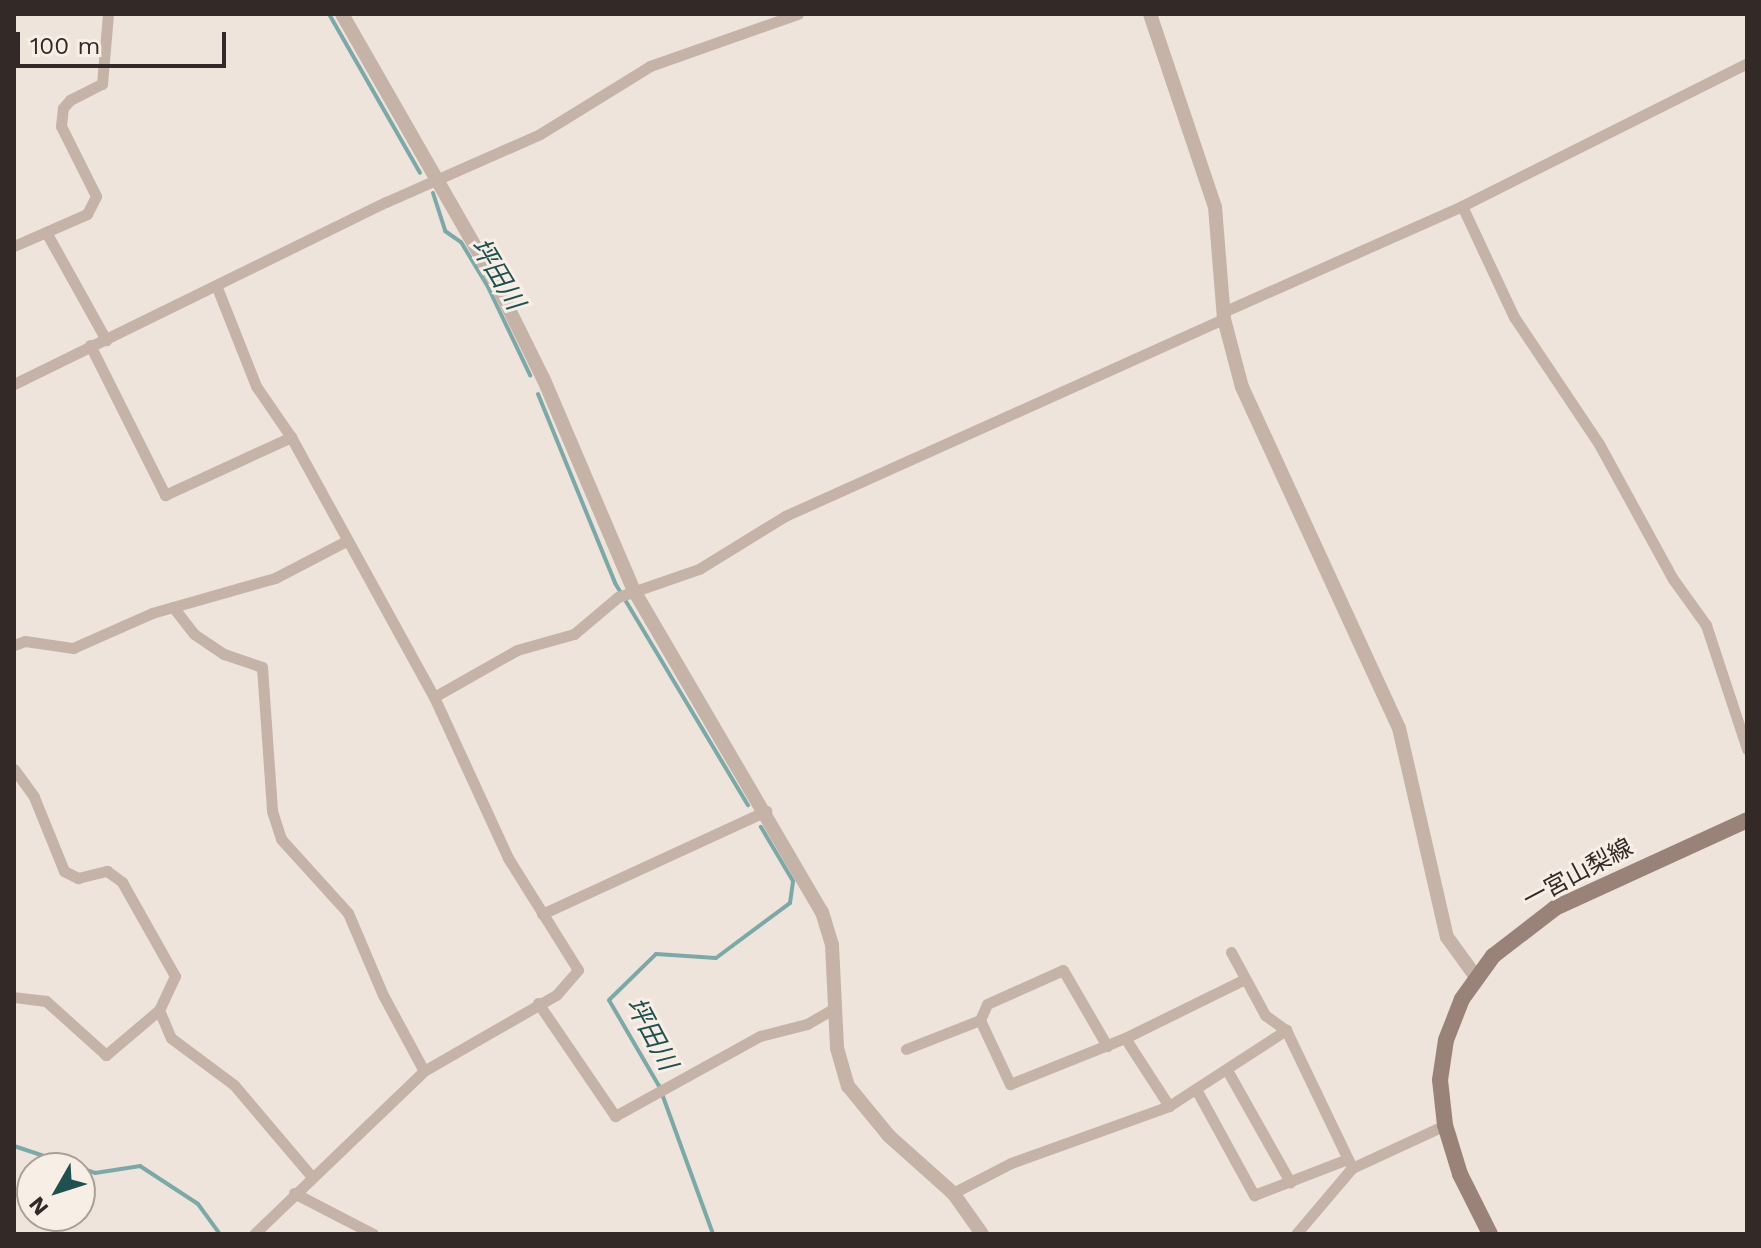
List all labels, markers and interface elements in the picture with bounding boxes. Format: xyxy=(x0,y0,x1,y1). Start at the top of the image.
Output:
scale bar xyxy=(20,16,230,66)
text: 100 m xyxy=(30,32,100,60)
water label: 坪田川 xyxy=(464,233,530,315)
street label: 一宮山梨線 xyxy=(1518,833,1638,915)
water label: 坪田川 xyxy=(619,992,683,1076)
north arrow xyxy=(16,1152,96,1232)
text: N xyxy=(24,1192,53,1220)

